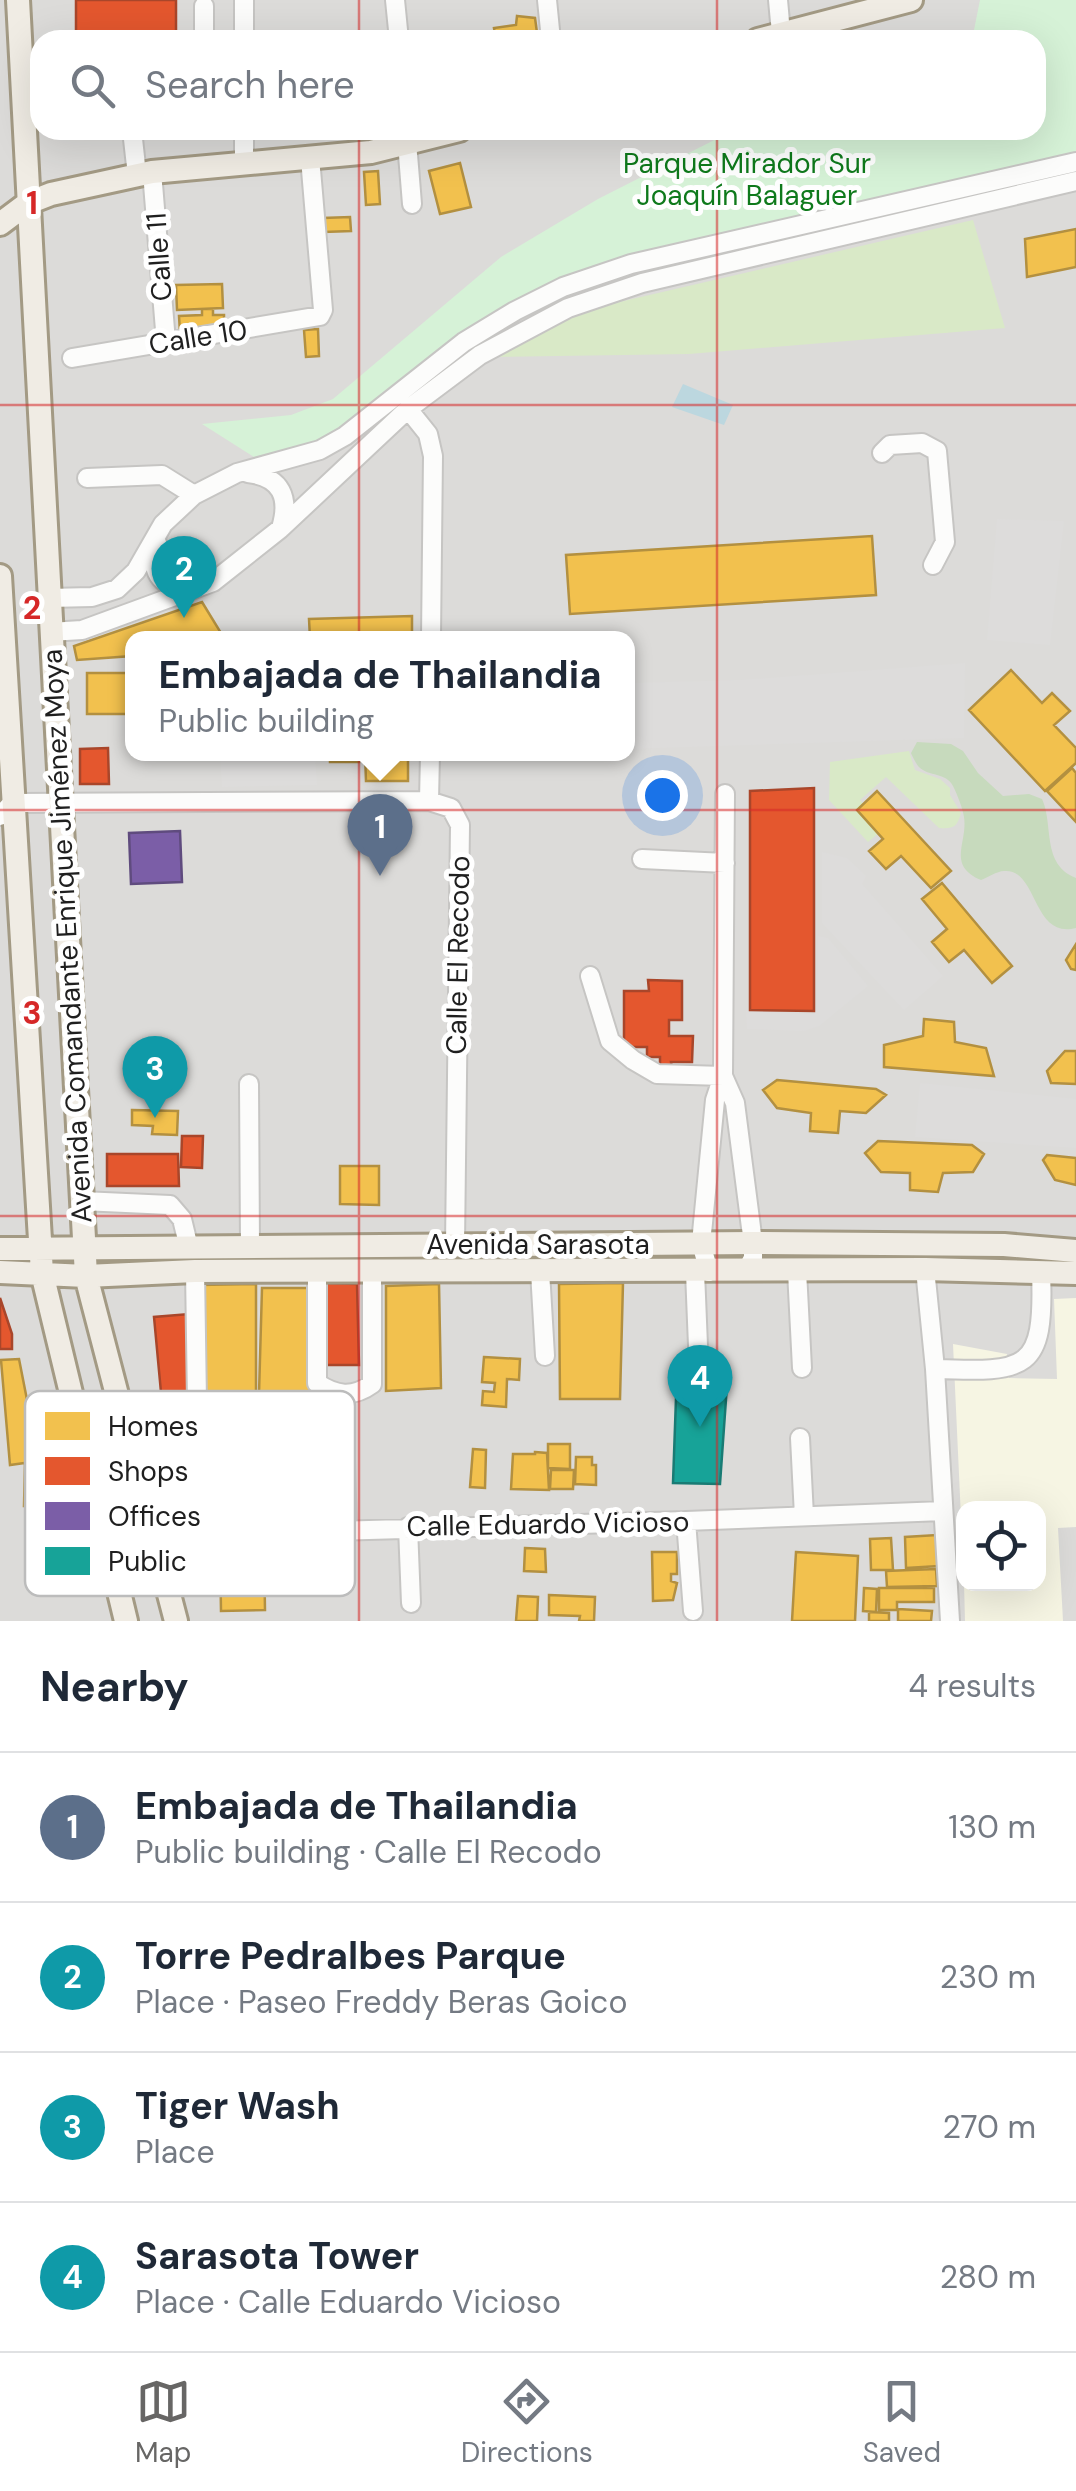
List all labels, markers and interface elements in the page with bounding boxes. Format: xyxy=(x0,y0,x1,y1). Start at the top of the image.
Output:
search box xyxy=(30,30,1046,140)
icon: search xyxy=(65,58,120,113)
text: Search here xyxy=(145,60,355,110)
park label: Parque Mirador Sur Joaquín Balaguer xyxy=(623,145,871,214)
text: 1 xyxy=(26,182,38,224)
street label: Calle 11 xyxy=(137,212,181,302)
street label: Calle 10 xyxy=(146,311,250,363)
pin: 2 xyxy=(152,536,216,618)
text: 2 xyxy=(23,587,41,629)
popup xyxy=(125,631,635,761)
street label: Avenida Comandante Enrique Jiménez Moya xyxy=(33,648,101,1224)
text: Embajada de Thailandia xyxy=(159,650,601,700)
text: Public building xyxy=(159,700,374,742)
your location xyxy=(637,770,688,821)
pin: 1 xyxy=(348,794,412,876)
street label: Calle El Recodo xyxy=(438,855,478,1055)
text: 3 xyxy=(22,992,42,1034)
pin: 3 xyxy=(122,1036,188,1118)
street label: Avenida Sarasota xyxy=(426,1226,650,1263)
pin: 4 xyxy=(668,1344,732,1427)
legend xyxy=(25,1391,355,1596)
text: Homes xyxy=(108,1408,199,1445)
text: Shops xyxy=(108,1453,189,1490)
text: Offices xyxy=(108,1498,201,1535)
map controls xyxy=(956,1501,1046,1591)
button: locate xyxy=(956,1501,1046,1591)
street label: Calle Eduardo Vicioso xyxy=(406,1503,690,1545)
text: Public xyxy=(108,1543,187,1580)
text: Nearby xyxy=(40,1659,189,1714)
text: 4 results xyxy=(909,1665,1036,1707)
text: Embajada de Thailandia xyxy=(135,1781,578,1831)
text: 1 xyxy=(67,1806,78,1848)
text: 130 m xyxy=(948,1806,1036,1848)
text: Public building · Calle El Recodo xyxy=(135,1831,602,1873)
text: Torre Pedralbes Parque xyxy=(135,1931,566,1981)
text: 2 xyxy=(63,1956,82,1998)
text: 230 m xyxy=(940,1956,1036,1998)
text: Place · Paseo Freddy Beras Goico xyxy=(135,1981,627,2023)
text: Tiger Wash xyxy=(135,2081,340,2131)
text: 3 xyxy=(63,2106,82,2148)
text: 270 m xyxy=(943,2106,1036,2148)
text: Place xyxy=(135,2131,215,2173)
text: Sarasota Tower xyxy=(135,2231,419,2281)
text: 4 xyxy=(62,2256,83,2298)
text: 280 m xyxy=(940,2256,1036,2298)
text: Place · Calle Eduardo Vicioso xyxy=(135,2281,561,2323)
tab: Map xyxy=(135,2374,191,2471)
tab: Directions xyxy=(461,2374,593,2471)
tab: Saved xyxy=(863,2374,941,2471)

